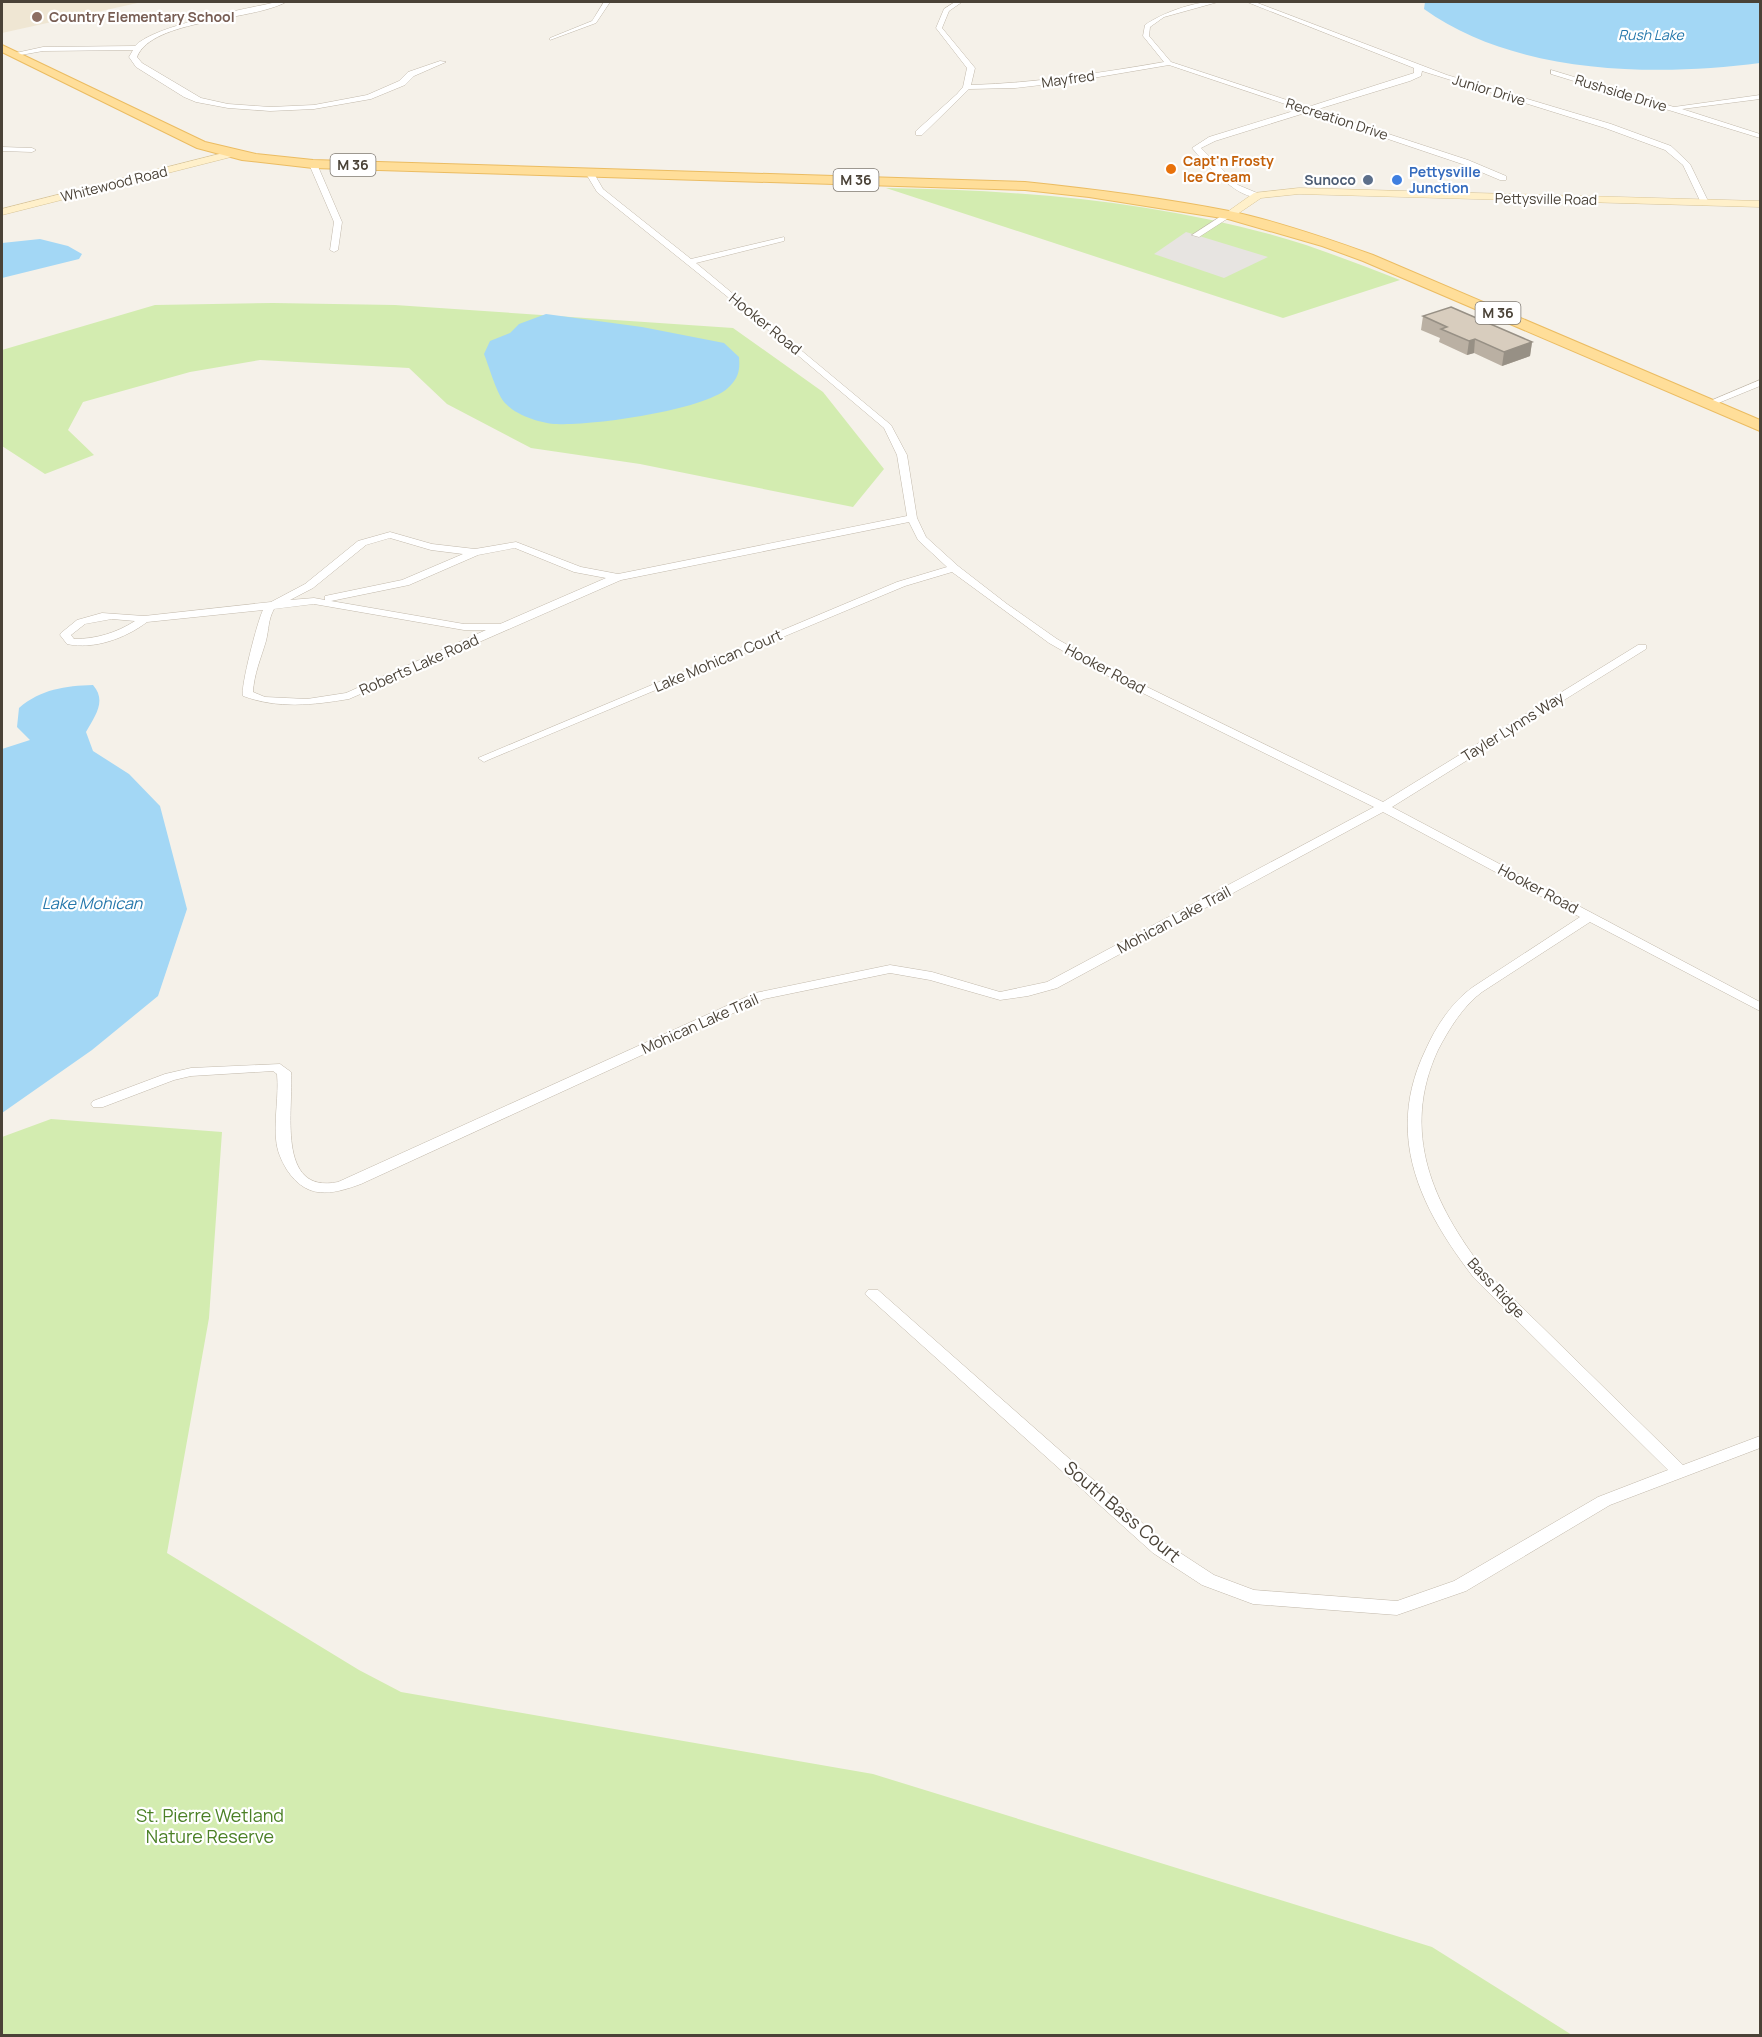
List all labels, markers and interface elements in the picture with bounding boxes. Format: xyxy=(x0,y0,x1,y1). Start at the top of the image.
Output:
place label: Country Elementary School xyxy=(49,7,235,26)
marker: Country Elementary School xyxy=(30,10,44,24)
water label: Rush Lake xyxy=(1618,25,1685,44)
street label: Mayfred xyxy=(1040,65,1096,92)
street label: Junior Drive xyxy=(1450,69,1528,110)
street label: Rushside Drive xyxy=(1573,69,1670,116)
street label: Recreation Drive xyxy=(1284,93,1391,144)
place label: Capt'n Frosty Ice Cream xyxy=(1183,151,1274,186)
road number: M 36 xyxy=(330,154,376,176)
street label: Whitewood Road xyxy=(59,161,169,206)
marker: Capt'n Frosty Ice Cream xyxy=(1164,162,1178,176)
place label: Pettysville Junction xyxy=(1409,162,1481,197)
road number: M 36 xyxy=(834,169,878,191)
place label: Sunoco xyxy=(1304,170,1356,189)
marker: Sunoco xyxy=(1361,173,1375,187)
marker: Pettysville Junction xyxy=(1390,173,1404,187)
street label: Pettysville Road xyxy=(1495,188,1597,209)
street label: Hooker Road xyxy=(725,288,806,359)
road number: M 36 xyxy=(1476,302,1520,324)
street label: Lake Mohican Court xyxy=(650,624,785,697)
street label: Roberts Lake Road xyxy=(356,629,482,700)
street label: Hooker Road xyxy=(1061,639,1149,698)
street label: Tayler Lynns Way xyxy=(1458,687,1568,766)
street label: Hooker Road xyxy=(1494,859,1582,918)
street label: Mohican Lake Trail xyxy=(1113,881,1234,958)
water label: Lake Mohican xyxy=(42,892,143,914)
street label: Mohican Lake Trail xyxy=(638,988,762,1059)
street label: Bass Ridge xyxy=(1463,1253,1530,1323)
street label: South Bass Court xyxy=(1059,1455,1186,1567)
park label: St. Pierre Wetland Nature Reserve xyxy=(136,1803,284,1848)

